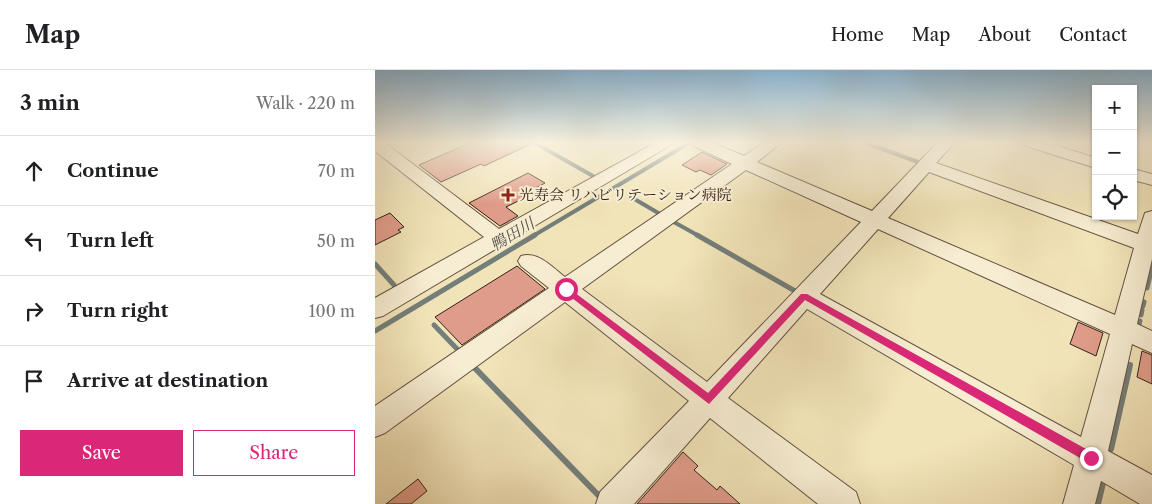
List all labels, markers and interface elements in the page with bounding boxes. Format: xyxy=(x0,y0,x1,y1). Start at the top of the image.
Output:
text: Map xyxy=(25,20,80,49)
text: Home xyxy=(831,24,884,46)
text: Map xyxy=(912,24,950,46)
text: About xyxy=(978,24,1031,46)
text: Contact xyxy=(1059,24,1127,46)
map controls xyxy=(1092,85,1137,220)
button: + xyxy=(1092,85,1137,130)
text: 3 min xyxy=(20,90,80,115)
text: Walk · 220 m xyxy=(256,93,355,113)
button: − xyxy=(1092,130,1137,175)
icon: ahead xyxy=(20,157,48,185)
text: Continue xyxy=(67,159,159,182)
text: 70 m xyxy=(318,161,355,181)
button: locate xyxy=(1092,175,1137,220)
place label: 光寿会 リハビリテーション病院 xyxy=(519,185,732,204)
marker: 光寿会 リハビリテーション病院 xyxy=(501,188,515,202)
water label: 鴨田川 xyxy=(486,212,539,255)
icon: left xyxy=(20,227,48,255)
text: Turn left xyxy=(67,229,154,252)
text: 50 m xyxy=(317,231,355,251)
route start xyxy=(555,278,578,301)
icon: right xyxy=(20,297,48,325)
text: Turn right xyxy=(67,299,168,322)
text: 100 m xyxy=(309,301,355,321)
icon: arrive xyxy=(20,367,48,395)
text: Arrive at destination xyxy=(67,369,268,392)
button: Save xyxy=(20,430,183,476)
button: Share xyxy=(193,430,355,476)
route end xyxy=(1080,447,1103,470)

